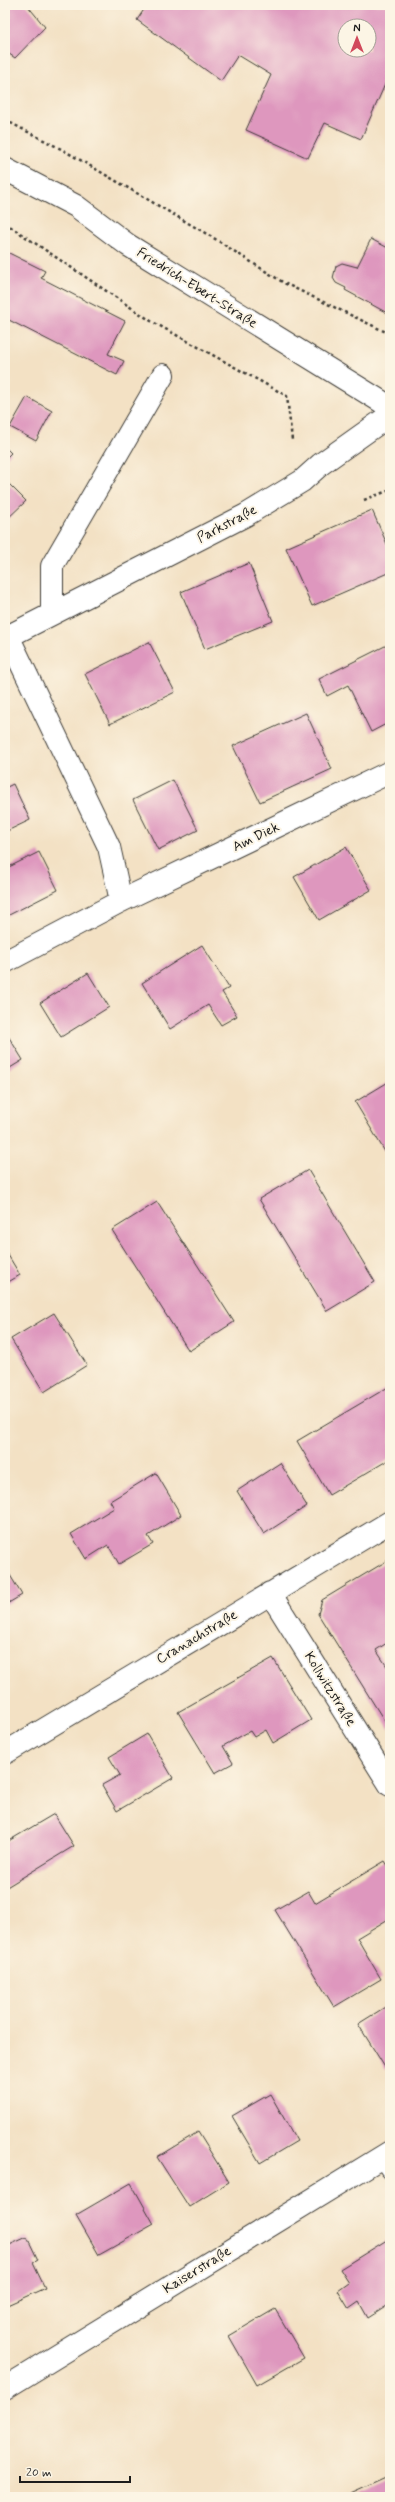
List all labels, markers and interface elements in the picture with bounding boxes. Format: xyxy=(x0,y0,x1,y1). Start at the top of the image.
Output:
north arrow xyxy=(337,18,377,58)
text: N xyxy=(353,22,361,36)
street label: Friedrich-Ebert-Straße xyxy=(133,244,261,333)
street label: Parkstraße xyxy=(194,501,260,547)
street label: Am Diek xyxy=(230,818,282,856)
street label: Cranachstraße xyxy=(153,1606,241,1668)
street label: Kollwitzstraße xyxy=(300,1648,360,1730)
street label: Kaiserstraße xyxy=(160,2242,235,2298)
scale bar xyxy=(20,2458,130,2484)
text: 20 m xyxy=(26,2465,52,2481)

